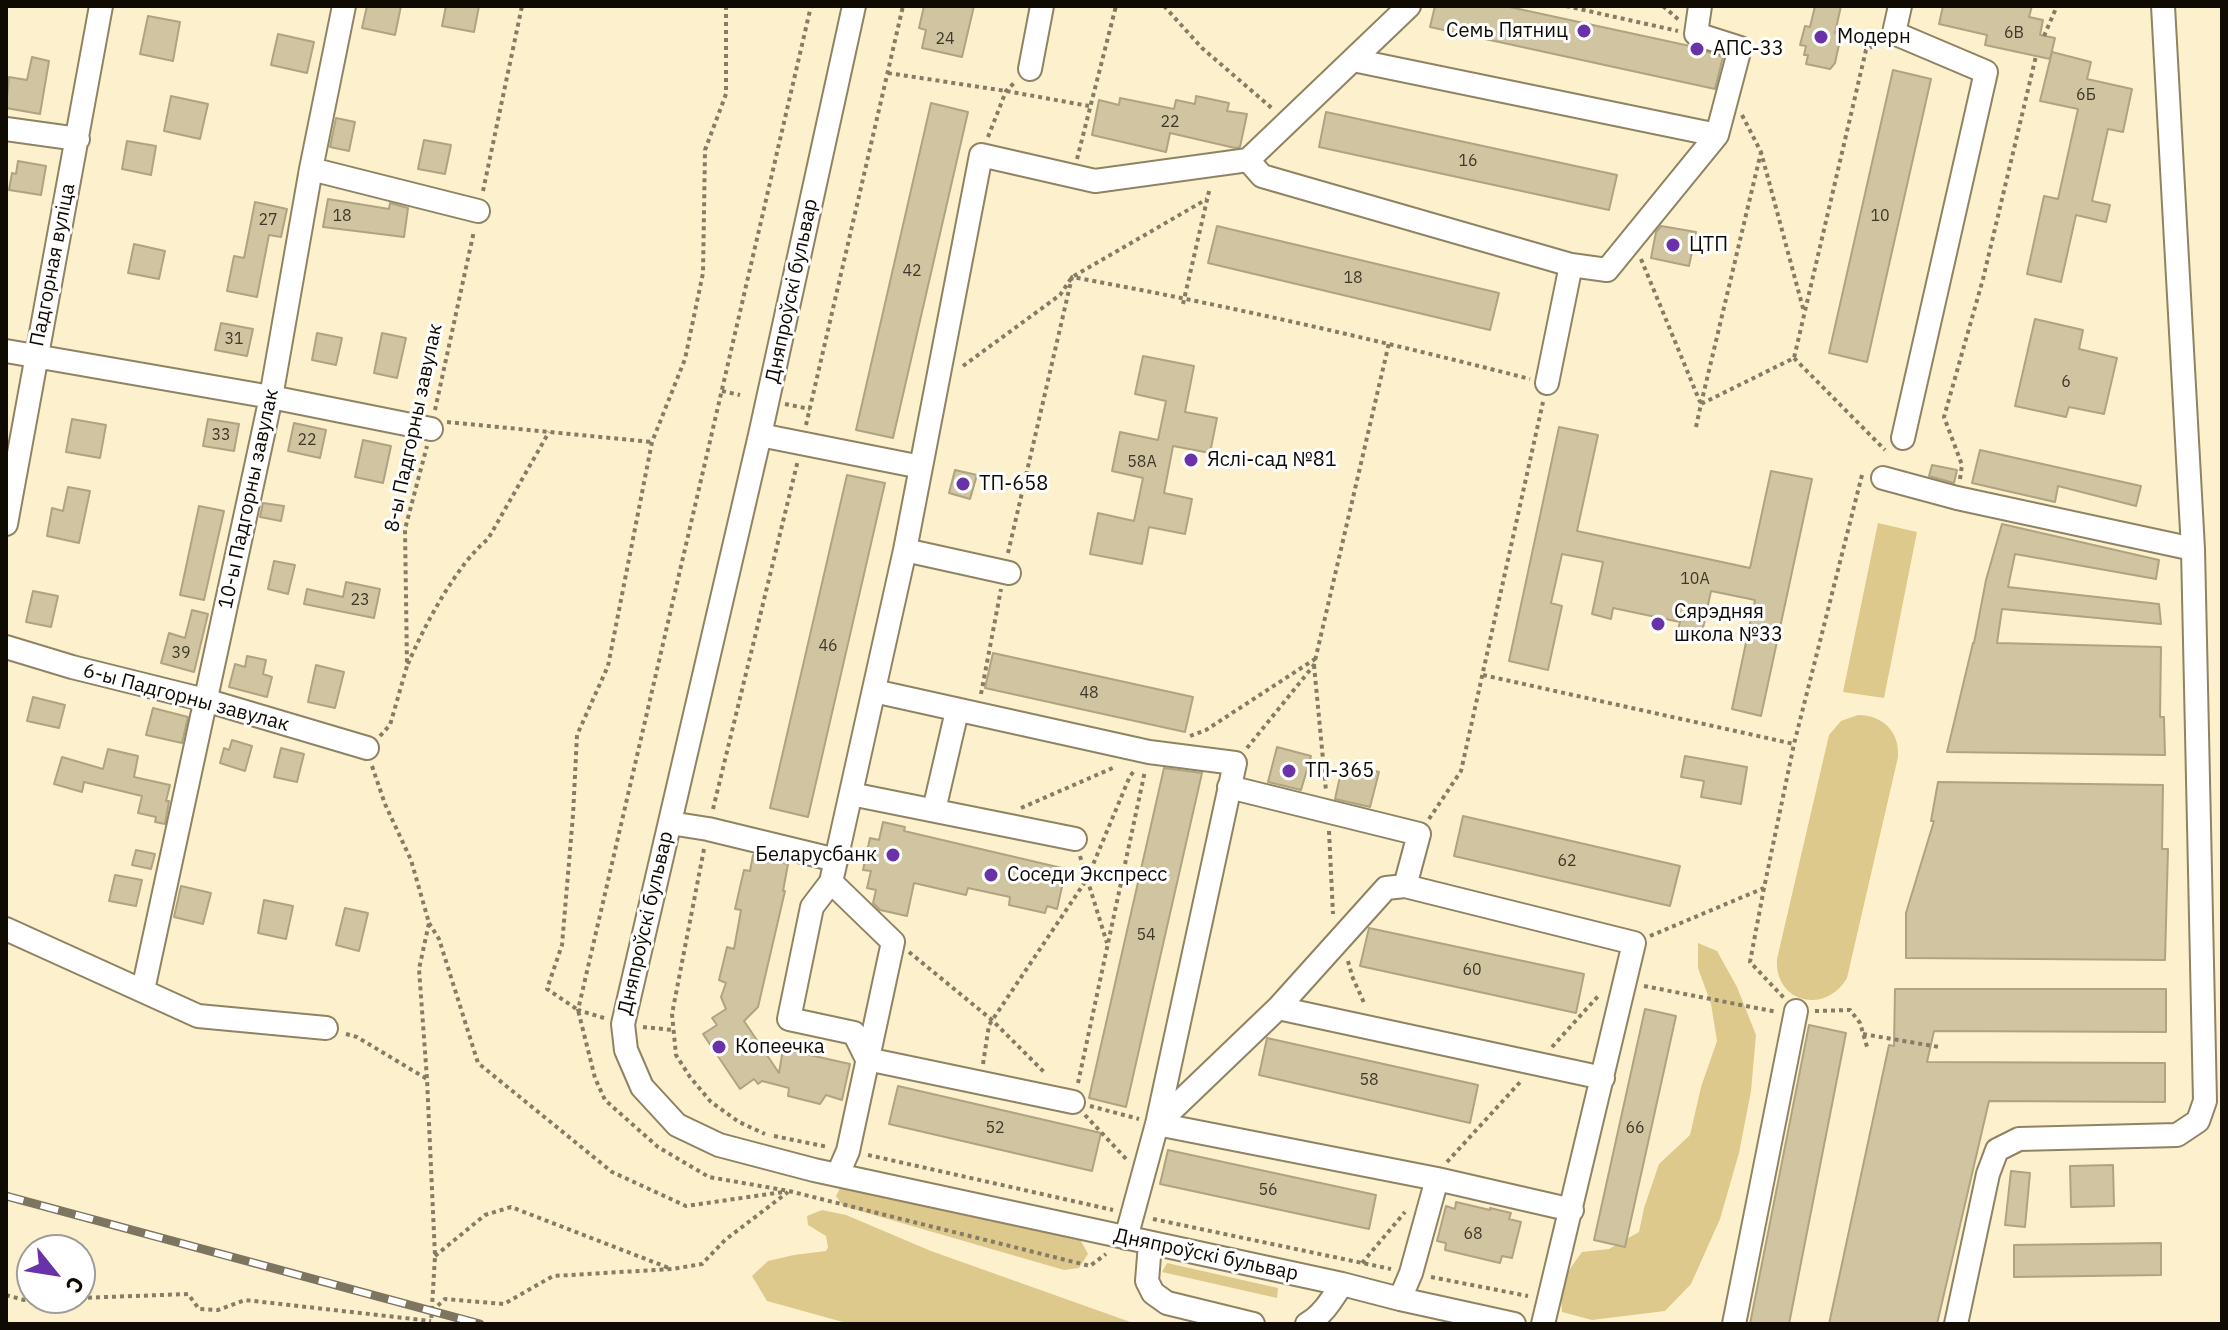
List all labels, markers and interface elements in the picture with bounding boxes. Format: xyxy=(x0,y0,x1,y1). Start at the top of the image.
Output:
place label: Семь Пятниц xyxy=(1446,19,1568,43)
marker: Семь Пятниц xyxy=(1575,22,1593,40)
house number: 6В xyxy=(2004,23,2024,43)
place label: Модерн xyxy=(1837,25,1911,49)
marker: Модерн xyxy=(1812,28,1830,46)
house number: 24 xyxy=(935,29,955,49)
place label: АПС-33 xyxy=(1713,37,1784,61)
marker: АПС-33 xyxy=(1688,40,1706,58)
house number: 6Б xyxy=(2076,85,2096,105)
house number: 22 xyxy=(1160,112,1180,132)
house number: 16 xyxy=(1458,151,1478,171)
street label: Падгорная вуліца xyxy=(25,181,81,349)
street label: Дняпроўскі бульвар xyxy=(761,197,823,385)
house number: 18 xyxy=(332,206,352,226)
house number: 10 xyxy=(1870,206,1890,226)
house number: 27 xyxy=(258,210,278,230)
place label: ЦТП xyxy=(1689,233,1728,257)
marker: ЦТП xyxy=(1664,236,1682,254)
house number: 42 xyxy=(902,261,922,281)
house number: 18 xyxy=(1343,268,1363,288)
street label: 8-ы Падгорны завулак xyxy=(380,322,448,534)
house number: 31 xyxy=(224,329,244,349)
house number: 6 xyxy=(2061,372,2071,392)
street label: 10-ы Падгорны завулак xyxy=(214,387,284,611)
house number: 33 xyxy=(211,425,231,445)
house number: 22 xyxy=(297,430,317,450)
place label: Яслі-сад №81 xyxy=(1207,448,1337,472)
marker: Яслі-сад №81 xyxy=(1182,451,1200,469)
house number: 58А xyxy=(1127,452,1157,472)
place label: ТП-658 xyxy=(979,472,1048,496)
marker: ТП-658 xyxy=(954,475,972,493)
house number: 10А xyxy=(1680,569,1710,589)
house number: 23 xyxy=(350,590,370,610)
place label: Сярэдняя школа №33 xyxy=(1674,600,1783,647)
marker: Сярэдняя школа №33 xyxy=(1649,615,1667,633)
house number: 46 xyxy=(818,636,838,656)
house number: 39 xyxy=(171,643,191,663)
street label: 6-ы Падгорны завулак xyxy=(80,659,292,737)
house number: 48 xyxy=(1079,683,1099,703)
place label: ТП-365 xyxy=(1305,759,1374,783)
marker: ТП-365 xyxy=(1280,762,1298,780)
street label: Дняпроўскі бульвар xyxy=(613,829,679,1017)
place label: Беларусбанк xyxy=(755,843,877,867)
marker: Беларусбанк xyxy=(884,846,902,864)
house number: 62 xyxy=(1557,851,1577,871)
place label: Соседи Экспресс xyxy=(1007,863,1167,887)
marker: Соседи Экспресс xyxy=(982,866,1000,884)
house number: 54 xyxy=(1136,925,1156,945)
house number: 60 xyxy=(1462,960,1482,980)
place label: Копеечка xyxy=(735,1035,825,1059)
marker: Копеечка xyxy=(710,1038,728,1056)
house number: 58 xyxy=(1359,1070,1379,1090)
house number: 52 xyxy=(985,1118,1005,1138)
house number: 66 xyxy=(1625,1118,1645,1138)
house number: 56 xyxy=(1258,1180,1278,1200)
street label: Дняпроўскі бульвар xyxy=(1112,1224,1300,1286)
house number: 68 xyxy=(1463,1224,1483,1244)
north arrow xyxy=(16,1234,96,1314)
text: С xyxy=(59,1272,92,1299)

